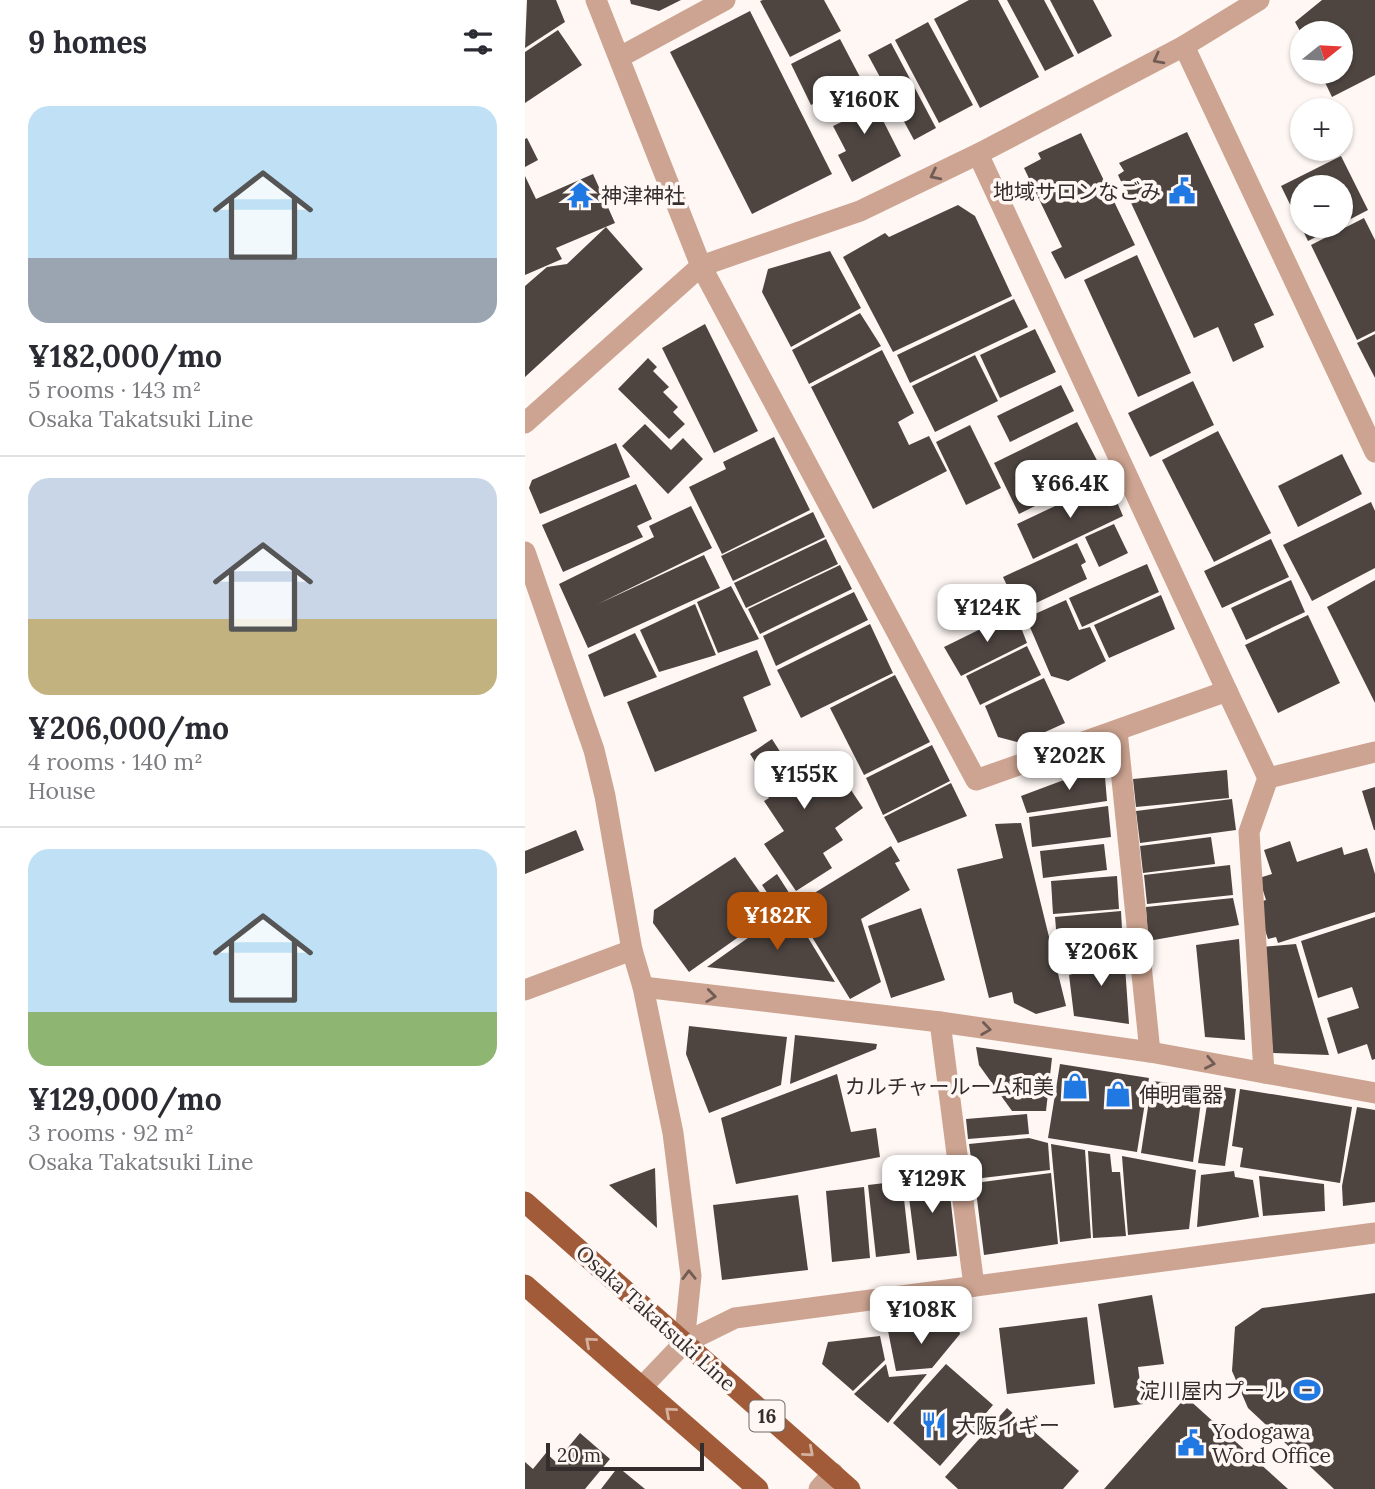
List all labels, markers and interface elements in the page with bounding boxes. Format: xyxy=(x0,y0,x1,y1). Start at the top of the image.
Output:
north arrow xyxy=(1290,21,1353,84)
map controls xyxy=(1290,21,1353,238)
text: 9 homes xyxy=(28,23,147,61)
icon: filters xyxy=(459,23,497,61)
one-way arrow xyxy=(1153,51,1165,65)
pin: ¥160K xyxy=(815,76,913,136)
text: ¥160K xyxy=(829,84,899,113)
button: + xyxy=(1290,98,1353,161)
icon: home xyxy=(200,152,326,278)
one-way arrow xyxy=(930,167,942,181)
button: − xyxy=(1290,175,1353,238)
public building icon: 地域サロンなごみ xyxy=(1167,176,1197,206)
place label: 地域サロンなごみ xyxy=(993,178,1161,205)
temple icon: 神津神社 xyxy=(565,180,595,210)
place label: 神津神社 xyxy=(601,182,685,209)
text: ¥182,000/mo xyxy=(28,337,222,375)
text: 5 rooms · 143 m² xyxy=(28,375,201,404)
text: Osaka Takatsuki Line xyxy=(28,404,253,433)
pin: ¥66.4K xyxy=(1013,461,1127,520)
text: ¥66.4K xyxy=(1031,468,1109,497)
icon: home xyxy=(200,524,326,650)
pin: ¥124K xyxy=(938,584,1036,644)
text: ¥124K xyxy=(953,592,1021,621)
text: ¥206,000/mo xyxy=(28,709,229,747)
pin: ¥202K xyxy=(1020,732,1118,792)
text: ¥202K xyxy=(1033,740,1105,769)
text: 4 rooms · 140 m² xyxy=(28,747,203,776)
pin: ¥155K xyxy=(755,752,853,811)
text: ¥155K xyxy=(770,759,838,788)
text: House xyxy=(28,776,96,805)
pin: ¥182K xyxy=(728,892,826,952)
icon: home xyxy=(200,895,326,1021)
text: ¥182K xyxy=(743,900,811,929)
pin: ¥206K xyxy=(1052,928,1150,988)
text: ¥206K xyxy=(1064,936,1138,965)
one-way arrow xyxy=(705,988,717,1003)
one-way arrow xyxy=(980,1021,992,1036)
one-way arrow xyxy=(1204,1055,1216,1070)
shop icon: カルチャールーム和美 xyxy=(1060,1071,1090,1101)
place label: カルチャールーム和美 xyxy=(845,1073,1054,1100)
shop icon: 伸明電器 xyxy=(1103,1079,1133,1109)
text: ¥129,000/mo xyxy=(28,1080,222,1118)
place label: 伸明電器 xyxy=(1139,1081,1223,1108)
text: 3 rooms · 92 m² xyxy=(28,1118,194,1147)
text: Osaka Takatsuki Line xyxy=(28,1147,253,1176)
pin: ¥129K xyxy=(883,1156,981,1215)
text: ¥129K xyxy=(898,1163,966,1192)
street label: Osaka Takatsuki Line xyxy=(570,1239,742,1397)
one-way arrow xyxy=(682,1269,697,1280)
pin: ¥108K xyxy=(872,1286,970,1346)
text: ¥108K xyxy=(886,1294,956,1323)
one-way arrow xyxy=(585,1338,598,1350)
sports icon: 淀川屋内プール xyxy=(1292,1375,1322,1405)
place label: 淀川屋内プール xyxy=(1139,1377,1286,1404)
road number: 16 xyxy=(749,1400,785,1432)
one-way arrow xyxy=(665,1407,678,1420)
restaurant icon: 大阪イギー xyxy=(919,1410,949,1440)
place label: 大阪イギー xyxy=(955,1412,1060,1439)
place label: Yodogawa Word Office xyxy=(1211,1418,1331,1469)
public building icon: Yodogawa Word Office xyxy=(1176,1428,1206,1458)
scale bar xyxy=(546,1440,703,1472)
text: 20 m xyxy=(557,1443,601,1467)
one-way arrow xyxy=(801,1444,814,1457)

